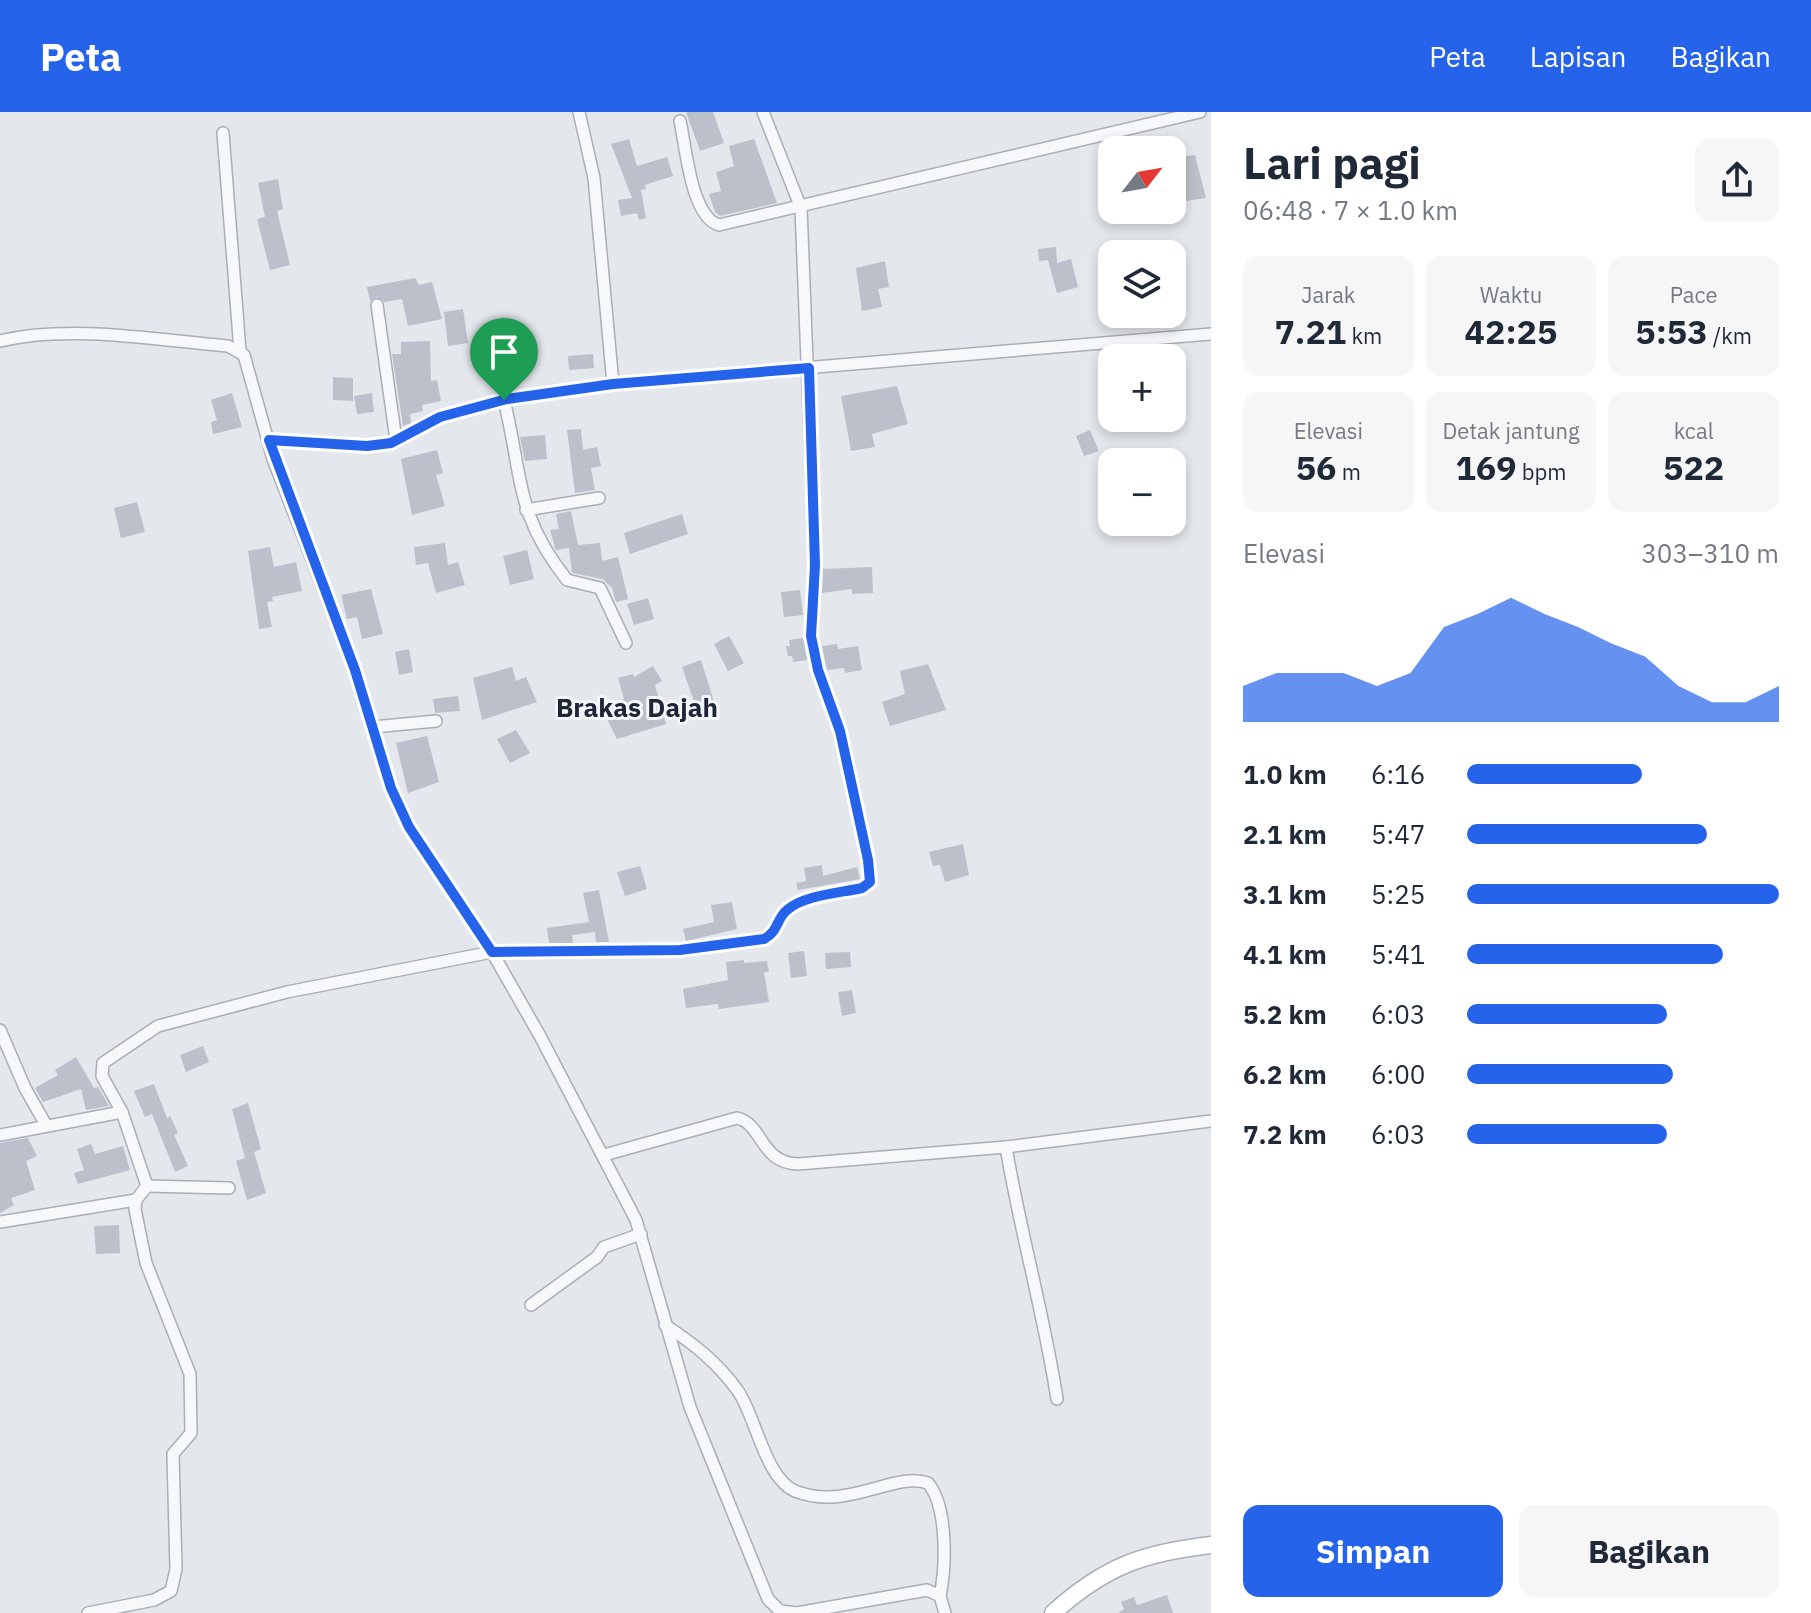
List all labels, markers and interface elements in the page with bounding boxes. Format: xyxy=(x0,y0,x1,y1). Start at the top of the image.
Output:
text: Peta xyxy=(40,32,122,81)
text: Peta xyxy=(1429,38,1486,75)
text: Lapisan xyxy=(1530,38,1627,75)
text: Bagikan xyxy=(1671,38,1771,75)
text: Lari pagi xyxy=(1243,134,1421,191)
north arrow xyxy=(1098,136,1186,224)
map controls xyxy=(1098,136,1186,536)
button: share xyxy=(1695,138,1779,222)
text: 06:48 · 7 × 1.0 km xyxy=(1243,193,1458,227)
button: layers xyxy=(1098,240,1186,328)
text: Jarak xyxy=(1301,280,1355,309)
text: Waktu xyxy=(1480,280,1542,309)
text: Pace xyxy=(1670,280,1718,309)
text: 7.21 xyxy=(1274,309,1346,353)
text: 42:25 xyxy=(1465,309,1557,353)
text: 5:53 xyxy=(1635,309,1708,353)
pin xyxy=(470,318,538,400)
text: km xyxy=(1346,321,1382,350)
text: /km xyxy=(1708,321,1752,350)
icon: arrive xyxy=(482,330,526,374)
button: + xyxy=(1098,344,1186,432)
text: Elevasi xyxy=(1294,416,1363,445)
text: Detak jantung xyxy=(1442,416,1580,445)
text: kcal xyxy=(1674,416,1714,445)
text: 56 xyxy=(1296,445,1337,489)
text: 169 xyxy=(1455,445,1517,489)
text: 522 xyxy=(1663,445,1724,489)
button: − xyxy=(1098,448,1186,536)
text: m xyxy=(1337,457,1361,486)
text: bpm xyxy=(1517,457,1567,486)
text: Elevasi xyxy=(1243,536,1325,570)
text: 303–310 m xyxy=(1641,536,1779,570)
district label: Brakas Dajah xyxy=(556,690,718,724)
text: 1.0 km xyxy=(1243,757,1327,791)
text: 6:16 xyxy=(1371,757,1425,791)
text: 2.1 km xyxy=(1243,817,1327,851)
text: 5:47 xyxy=(1371,817,1425,851)
text: 3.1 km xyxy=(1243,877,1327,911)
text: 5:25 xyxy=(1371,877,1425,911)
text: 4.1 km xyxy=(1243,937,1327,971)
text: 5:41 xyxy=(1371,937,1425,971)
text: 5.2 km xyxy=(1243,997,1327,1031)
text: 6:03 xyxy=(1371,997,1425,1031)
text: 6.2 km xyxy=(1243,1057,1327,1091)
text: 6:00 xyxy=(1371,1057,1425,1091)
text: 7.2 km xyxy=(1243,1117,1327,1151)
text: 6:03 xyxy=(1371,1117,1425,1151)
button: Simpan xyxy=(1243,1505,1503,1597)
button: Bagikan xyxy=(1519,1505,1779,1597)

